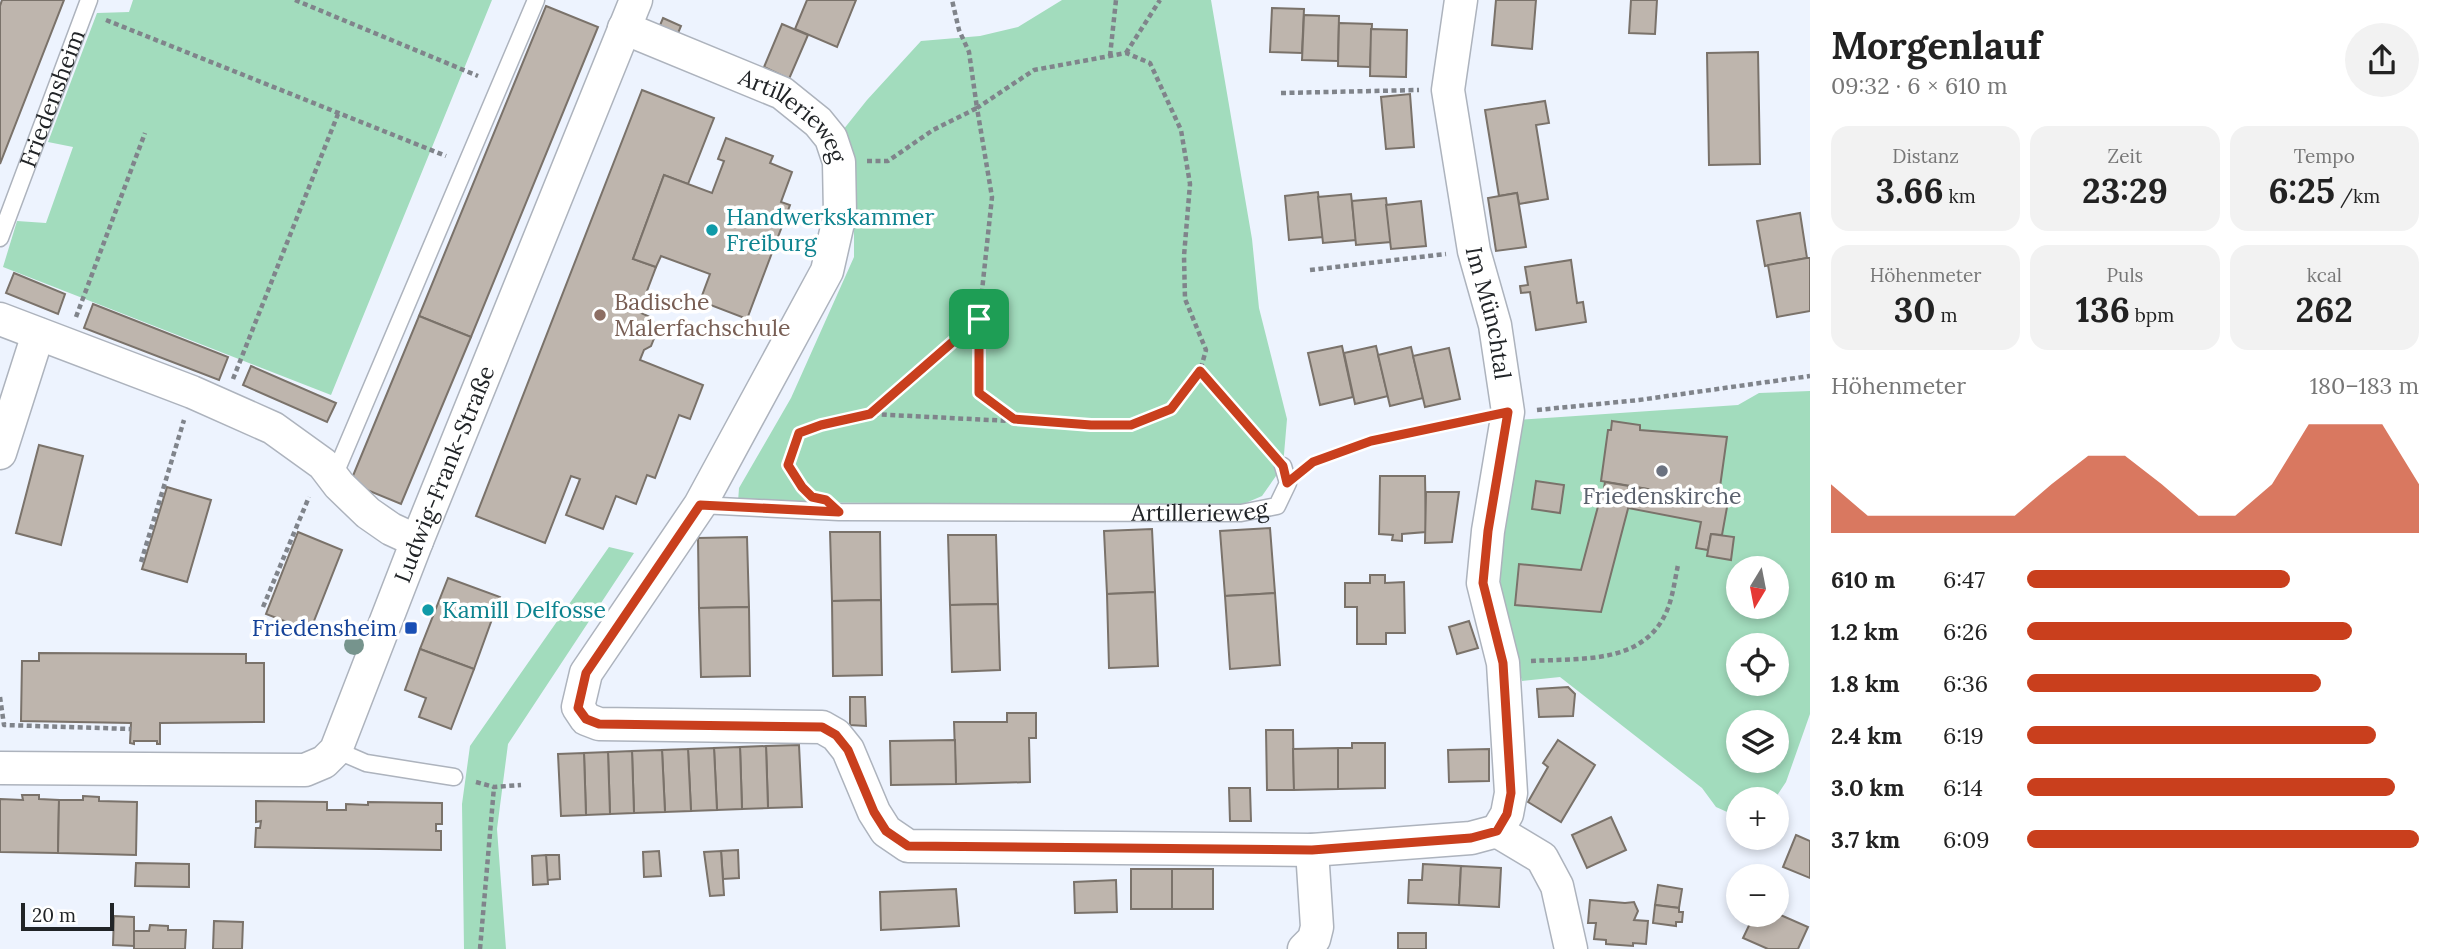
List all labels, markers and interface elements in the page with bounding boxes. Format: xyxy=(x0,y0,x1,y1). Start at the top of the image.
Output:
text: Morgenlauf xyxy=(1831,21,2041,69)
button: share xyxy=(2345,23,2419,97)
street label: Friedensheim xyxy=(13,25,91,171)
street label: Artillerieweg xyxy=(734,61,853,167)
text: 09:32 · 6 × 610 m xyxy=(1831,71,2007,100)
text: Distanz xyxy=(1892,144,1959,168)
text: Zeit xyxy=(2108,144,2142,168)
text: Tempo xyxy=(2294,144,2355,168)
text: 3.66 xyxy=(1876,168,1944,213)
text: 23:29 xyxy=(2082,168,2168,213)
text: 6:25 xyxy=(2268,168,2335,213)
text: km xyxy=(1944,184,1976,208)
text: /km xyxy=(2335,184,2380,208)
place label: Handwerkskammer Freiburg xyxy=(726,202,935,257)
marker: Handwerkskammer Freiburg xyxy=(704,222,720,238)
street label: Im Münchtal xyxy=(1460,245,1518,381)
text: Höhenmeter xyxy=(1870,263,1982,287)
text: Puls xyxy=(2107,263,2143,287)
text: kcal xyxy=(2307,263,2342,287)
place label: Badische Malerfachschule xyxy=(614,287,790,342)
text: 30 xyxy=(1894,287,1936,332)
text: 136 xyxy=(2076,287,2130,332)
text: 262 xyxy=(2296,287,2353,332)
pin xyxy=(949,289,1009,349)
icon: arrive xyxy=(960,300,998,338)
text: m xyxy=(1936,303,1958,327)
text: bpm xyxy=(2130,303,2174,327)
marker: Badische Malerfachschule xyxy=(592,307,608,323)
street label: Ludwig-Frank-Straße xyxy=(387,361,501,587)
text: Höhenmeter xyxy=(1831,371,1966,400)
text: 180–183 m xyxy=(2310,371,2419,400)
marker: Friedenskirche xyxy=(1654,463,1670,479)
place label: Friedenskirche xyxy=(1582,481,1742,510)
street label: Artillerieweg xyxy=(1130,493,1272,527)
north arrow xyxy=(1726,556,1788,620)
map controls xyxy=(1726,556,1789,927)
text: 610 m xyxy=(1831,565,1895,594)
text: 6:47 xyxy=(1943,565,1985,594)
place label: Kamill Delfosse xyxy=(442,595,606,624)
marker: Kamill Delfosse xyxy=(420,602,436,618)
place label: Friedensheim xyxy=(252,613,397,642)
text: 1.2 km xyxy=(1831,617,1899,646)
text: 6:26 xyxy=(1943,617,1988,646)
marker: Friedensheim xyxy=(403,620,419,636)
button: locate xyxy=(1726,633,1789,696)
text: 1.8 km xyxy=(1831,669,1900,698)
text: 6:36 xyxy=(1943,669,1988,698)
button: layers xyxy=(1726,710,1789,773)
text: 2.4 km xyxy=(1831,721,1902,750)
text: 6:19 xyxy=(1943,721,1984,750)
text: 3.0 km xyxy=(1831,773,1904,802)
text: 6:14 xyxy=(1943,773,1983,802)
button: + xyxy=(1726,787,1789,850)
text: 3.7 km xyxy=(1831,825,1900,854)
text: 6:09 xyxy=(1943,825,1990,854)
button: − xyxy=(1726,864,1789,927)
scale bar xyxy=(21,900,114,932)
text: 20 m xyxy=(32,903,76,927)

